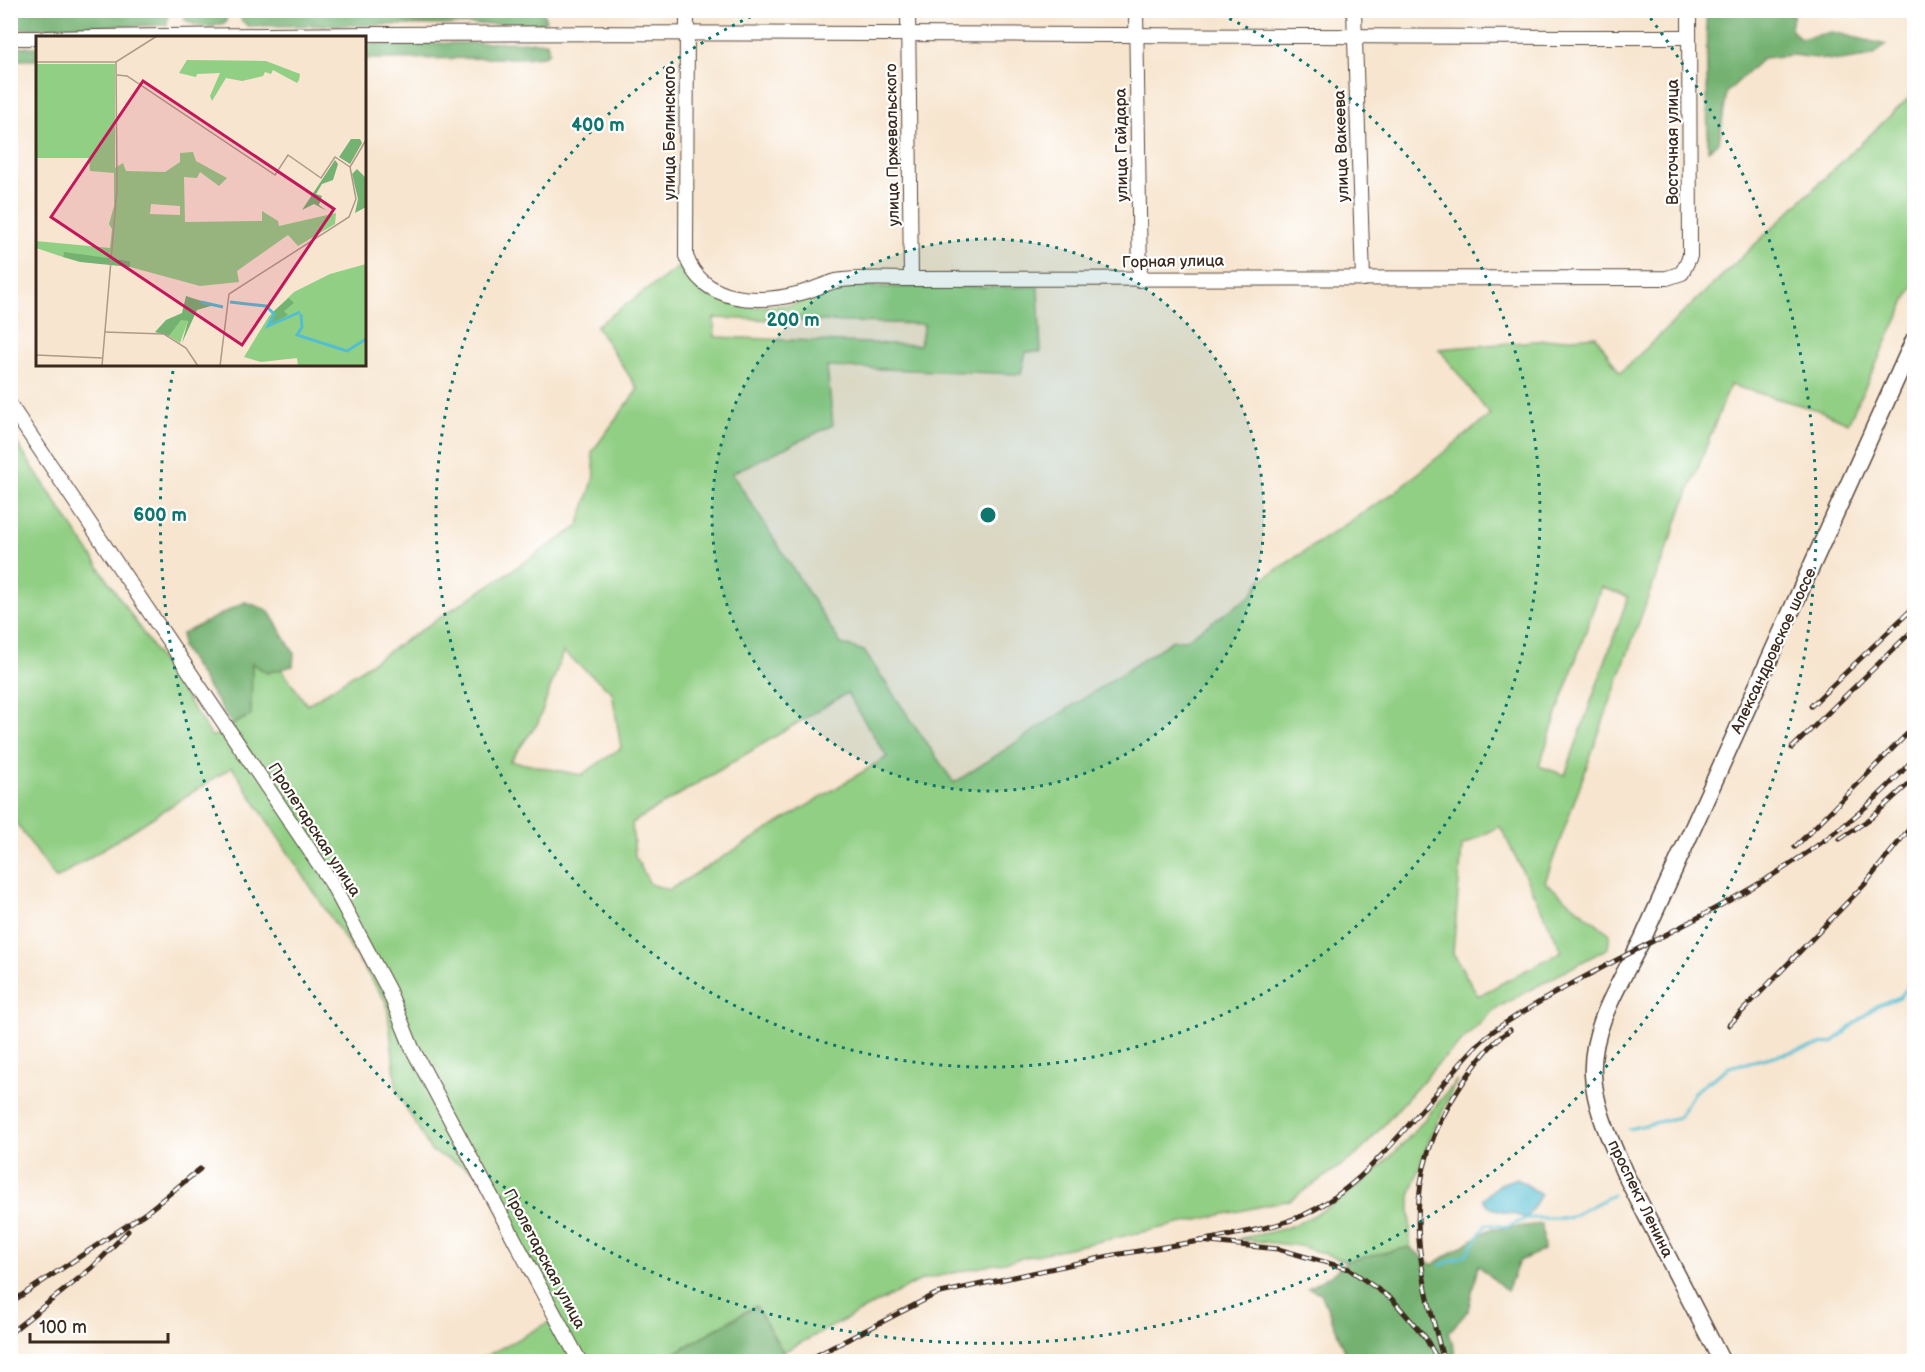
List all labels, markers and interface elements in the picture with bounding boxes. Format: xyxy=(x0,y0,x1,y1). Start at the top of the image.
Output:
inset map xyxy=(36,36,366,366)
street label: улица Пржевальского xyxy=(882,63,904,227)
street label: улица Белинского xyxy=(661,66,680,200)
street label: Восточная улица xyxy=(1664,78,1683,205)
street label: улица Гайдара xyxy=(1112,87,1132,202)
street label: улица Вакеева xyxy=(1331,89,1353,202)
text: 400 m xyxy=(571,115,625,136)
street label: Горная улица xyxy=(1122,252,1225,272)
text: 200 m xyxy=(766,310,820,331)
text: 600 m xyxy=(133,505,187,526)
centre of rings xyxy=(978,505,998,525)
street label: Александровское шоссе xyxy=(1727,565,1821,738)
street label: Пролетарская улица xyxy=(264,759,365,901)
street label: проспект Ленина xyxy=(1603,1137,1677,1261)
street label: Пролетарская улица xyxy=(499,1186,589,1333)
scale bar xyxy=(30,1306,168,1344)
text: 100 m xyxy=(39,1317,87,1338)

